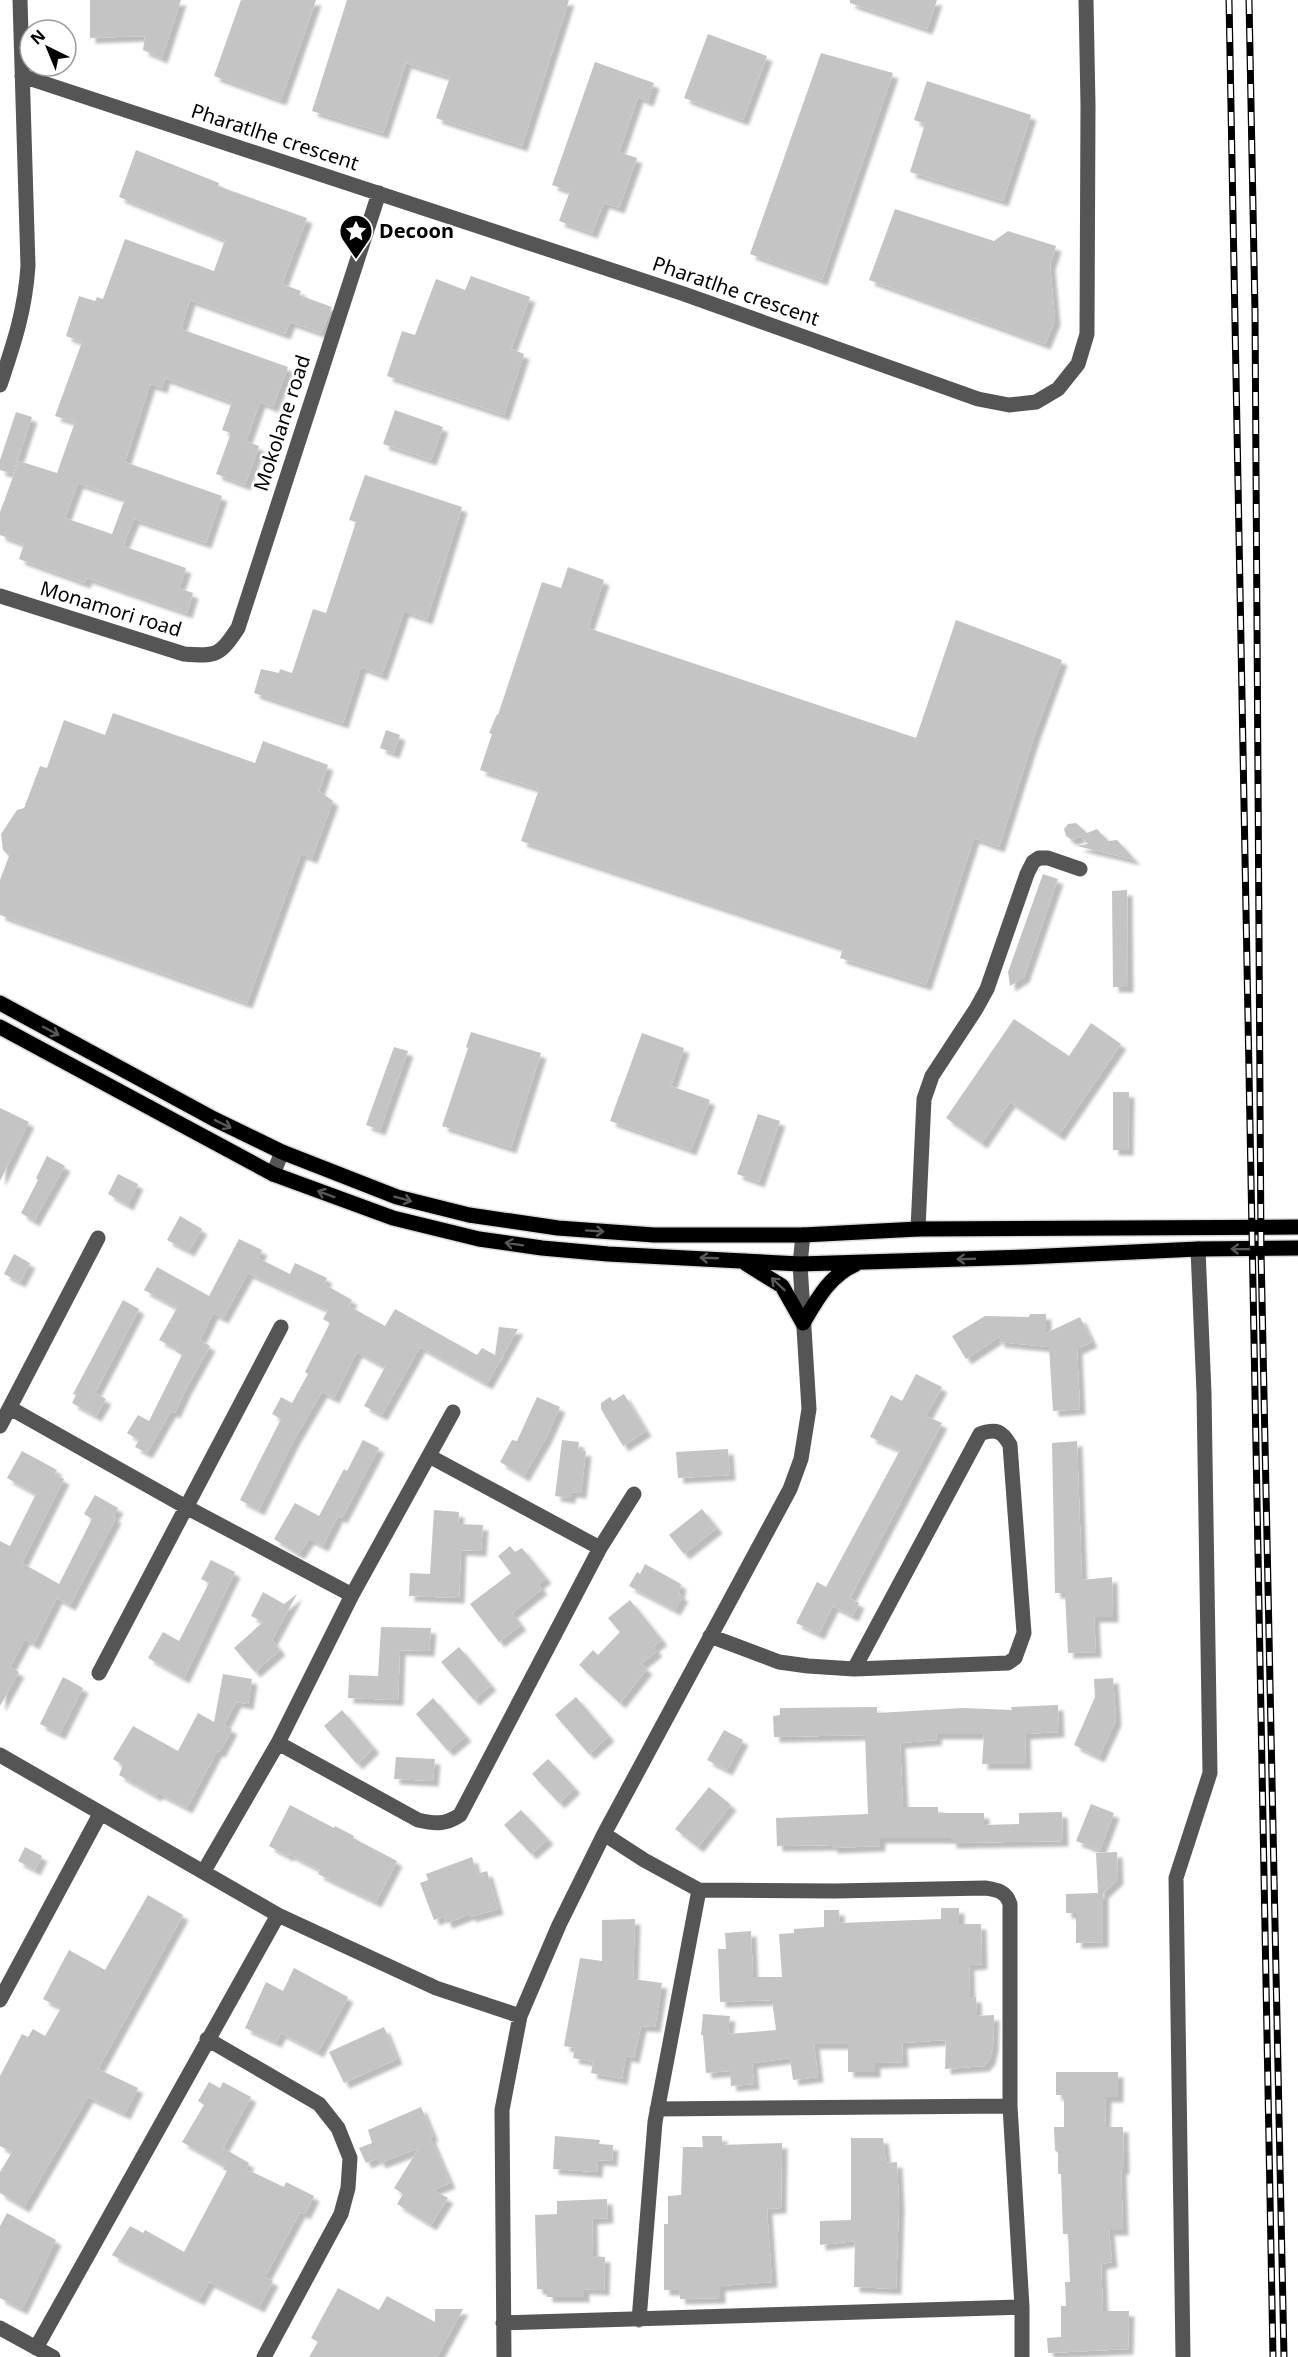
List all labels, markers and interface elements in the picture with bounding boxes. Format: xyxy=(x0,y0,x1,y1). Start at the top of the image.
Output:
north arrow xyxy=(18,18,78,78)
text: N xyxy=(26,25,50,50)
street label: Pharatlhe crescent xyxy=(188,97,362,176)
place icon: Decoon xyxy=(338,213,374,260)
place label: Decoon xyxy=(379,217,454,244)
street label: Pharatlhe crescent xyxy=(649,249,823,332)
street label: Mokolane road xyxy=(247,351,316,494)
street label: Monamori road xyxy=(37,574,185,643)
one-way arrow xyxy=(42,1026,60,1037)
one-way arrow xyxy=(214,1118,232,1130)
one-way arrow xyxy=(318,1188,336,1199)
one-way arrow xyxy=(393,1194,412,1205)
one-way arrow xyxy=(584,1226,604,1237)
one-way arrow xyxy=(505,1239,525,1250)
one-way arrow xyxy=(1230,1243,1250,1255)
one-way arrow xyxy=(699,1253,719,1264)
one-way arrow xyxy=(957,1254,977,1265)
one-way arrow xyxy=(770,1277,785,1291)

